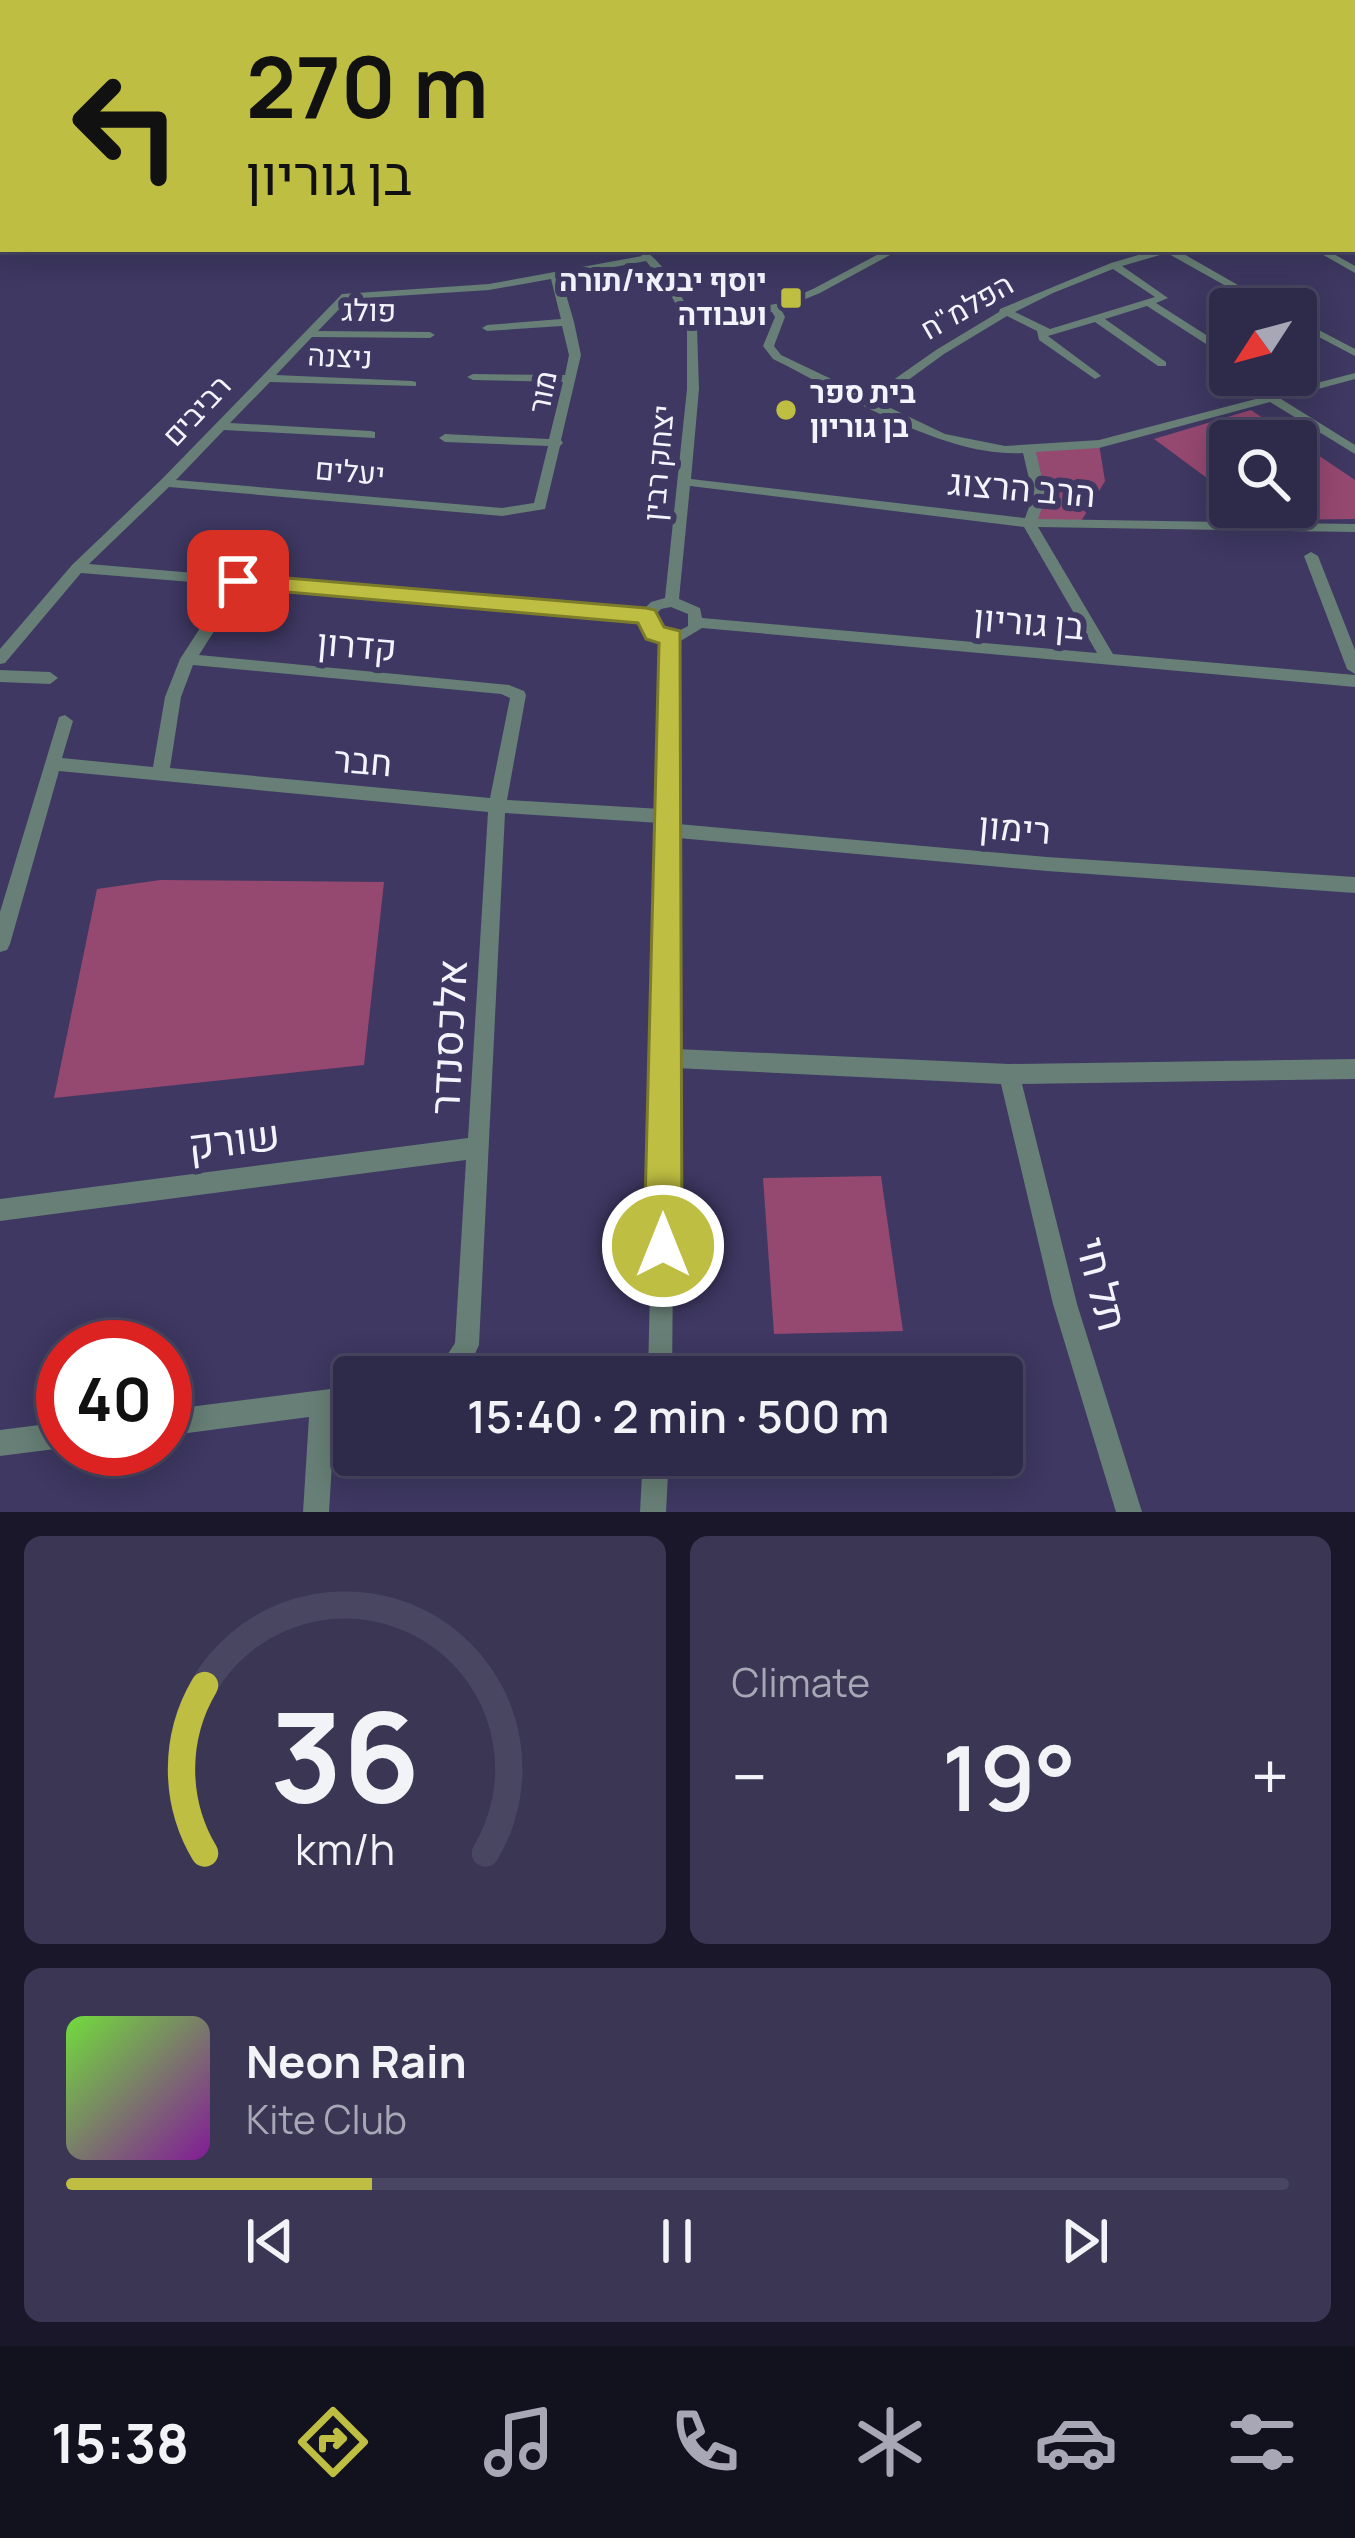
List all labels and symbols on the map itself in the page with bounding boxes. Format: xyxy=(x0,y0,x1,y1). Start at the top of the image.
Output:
place label: יוסף יבנאי/תורה ועבודה xyxy=(559,259,767,334)
street label: הפלמ"ח xyxy=(912,263,1020,349)
marker: יוסף יבנאי/תורה ועבודה xyxy=(778,285,804,311)
north arrow xyxy=(1209,288,1317,396)
street label: פולג xyxy=(341,289,397,330)
street label: ניצנה xyxy=(307,333,374,378)
street label: רביבים xyxy=(152,365,239,454)
street label: מור xyxy=(517,367,566,417)
place label: בית ספר בן גוריון xyxy=(810,371,916,446)
marker: בית ספר בן גוריון xyxy=(773,397,799,423)
street label: יצחק רבין xyxy=(632,403,683,523)
street label: יעלים xyxy=(314,447,387,494)
street label: הרב הרצוג xyxy=(946,457,1098,518)
pin xyxy=(187,530,289,632)
street label: בן גוריון xyxy=(972,592,1086,651)
street label: קדרון xyxy=(315,617,399,672)
street label: חבר xyxy=(332,734,394,787)
street label: רימון xyxy=(977,800,1053,855)
street label: אלכסנדר xyxy=(414,958,480,1116)
street label: שורק xyxy=(184,1105,283,1173)
position arrow xyxy=(600,1183,726,1309)
street label: תל חי xyxy=(1063,1231,1143,1337)
speed limit sign: 40 xyxy=(36,1320,192,1476)

